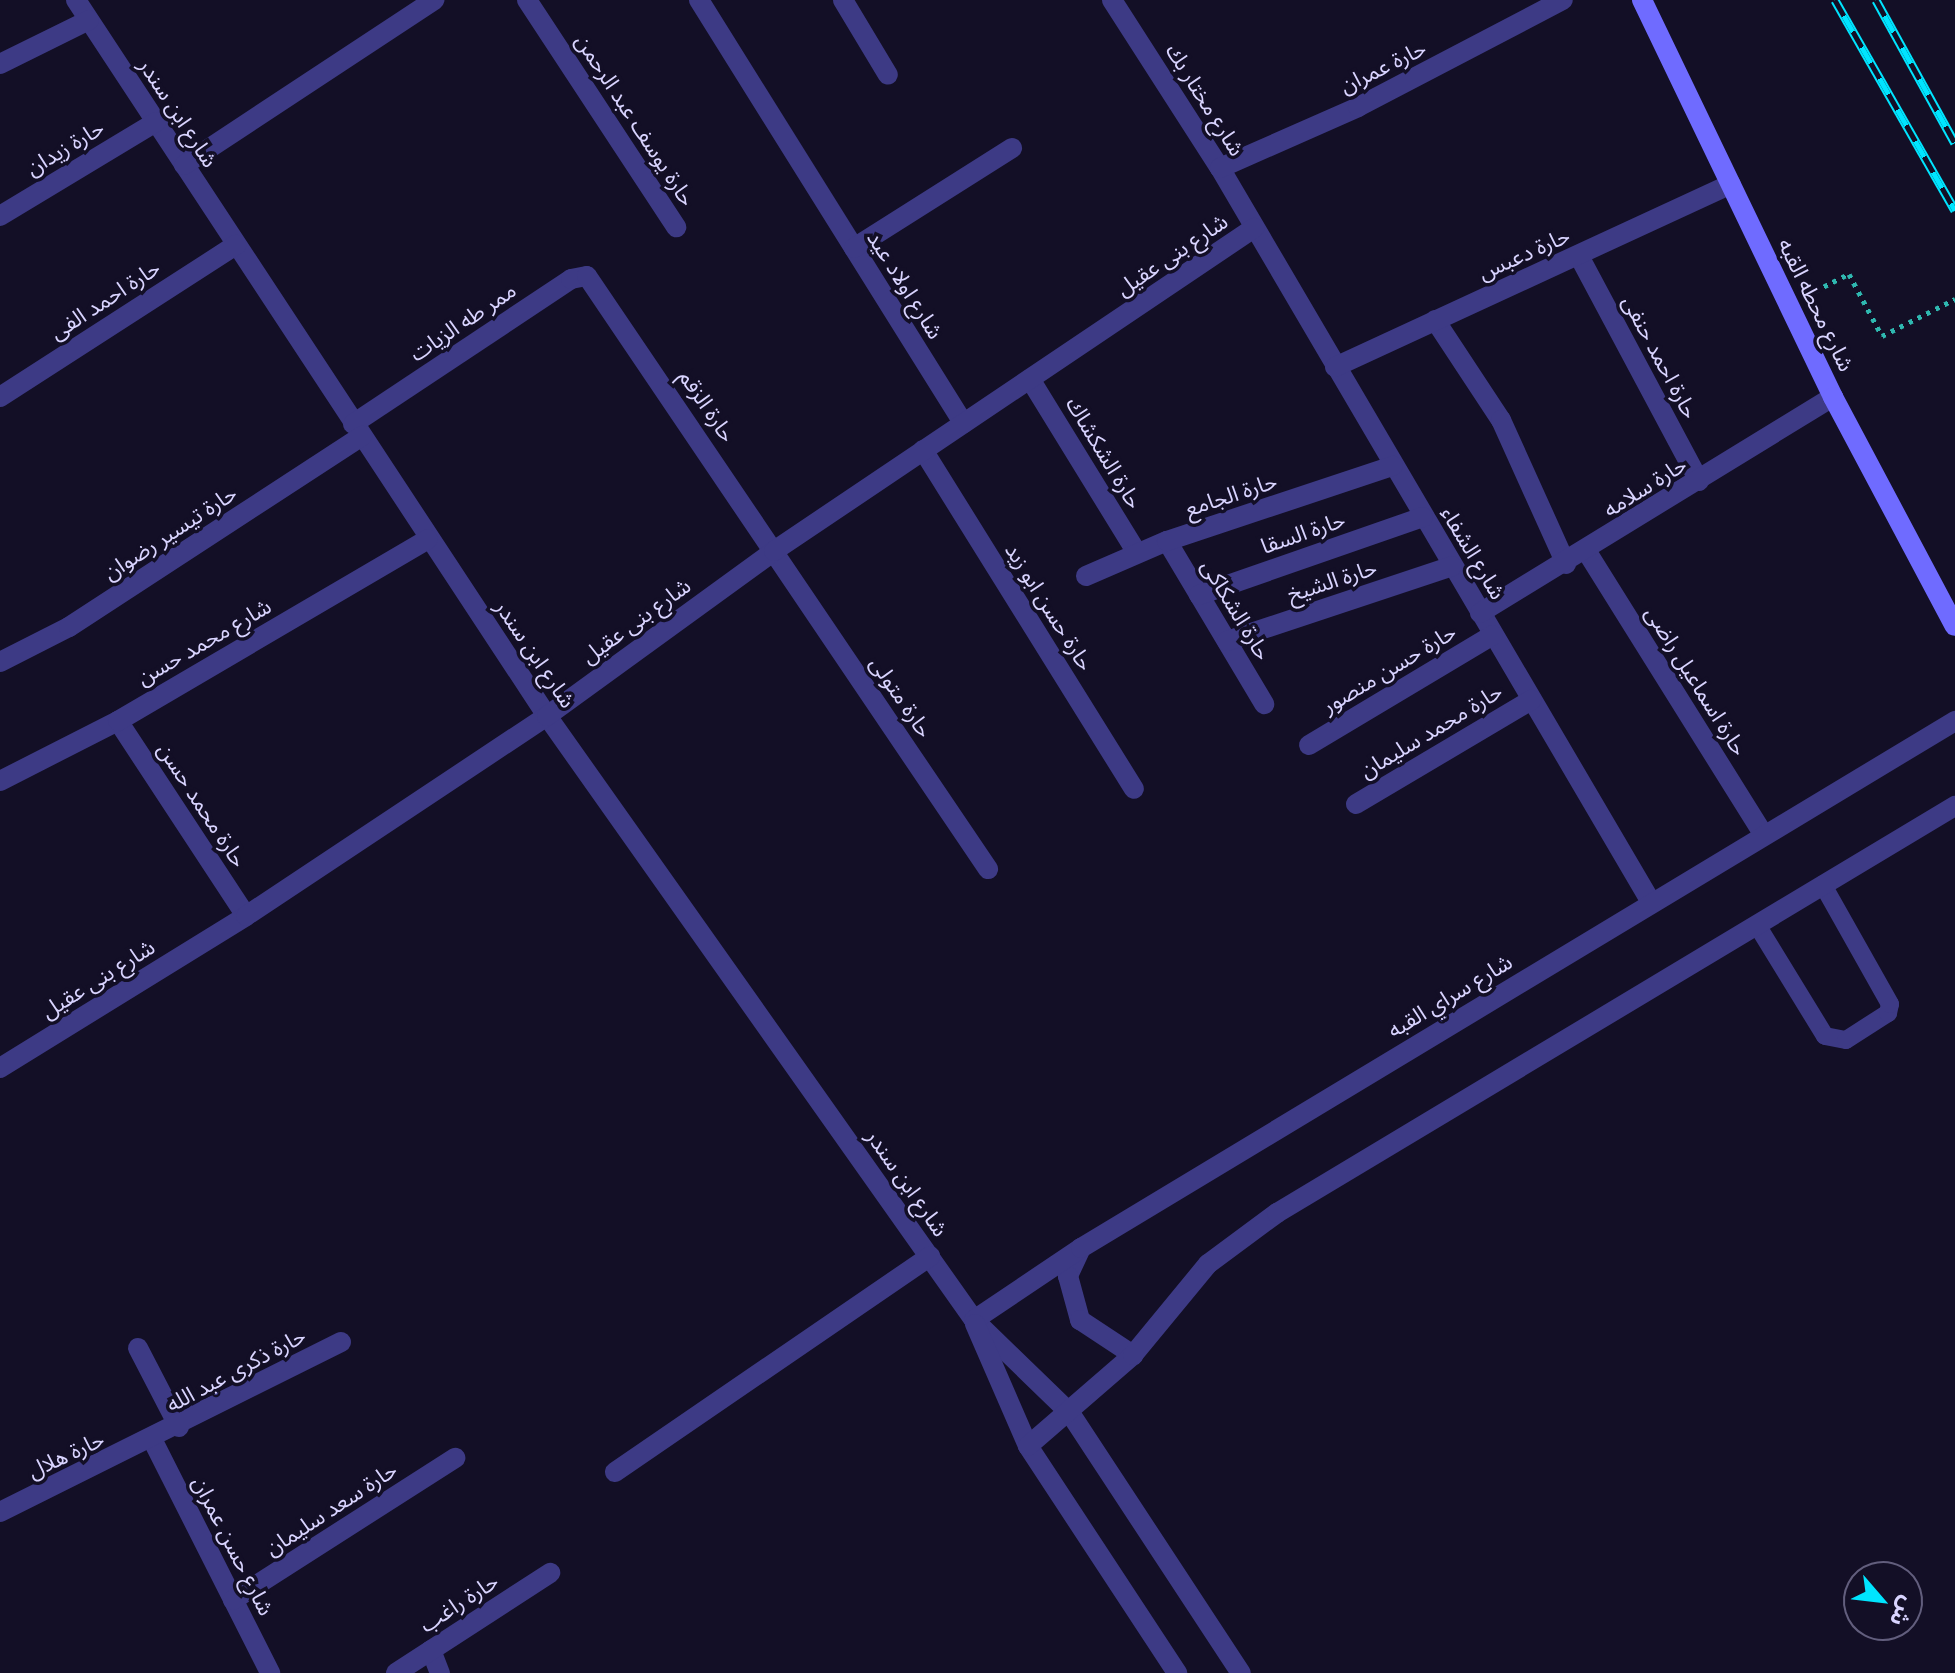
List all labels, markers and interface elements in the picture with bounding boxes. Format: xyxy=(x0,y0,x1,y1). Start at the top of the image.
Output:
street label: حارة يوسف عبد الرحمن xyxy=(570,29,700,211)
street label: حارة عمران xyxy=(1336,35,1430,99)
street label: شارع مختار بك xyxy=(1160,39,1250,161)
street label: شارع ابن سندر xyxy=(133,53,223,173)
street label: حارة زيدان xyxy=(21,114,109,182)
street label: شارع بنى عقيل xyxy=(1111,208,1233,302)
street label: حارة دعبس xyxy=(1474,222,1574,286)
street label: شارع اولاد عيد xyxy=(861,226,949,344)
street label: شارع محطه القبه xyxy=(1772,234,1860,376)
street label: حارة احمد الفى xyxy=(45,255,165,345)
street label: ممر طه الزيات xyxy=(405,277,521,367)
street label: حارة احمد حنفى xyxy=(1616,291,1704,423)
street label: حارة الزقم xyxy=(673,365,741,447)
street label: حارة الشكشاك xyxy=(1060,392,1148,514)
street label: حارة سلامه xyxy=(1598,451,1692,523)
street label: حارة الجامع xyxy=(1182,468,1280,522)
street label: حارة تيسير رضوان xyxy=(98,480,242,586)
street label: شارع الشفاء xyxy=(1435,502,1511,604)
street label: حارة السقا xyxy=(1257,506,1349,560)
street label: حارة حسن ابو زيد xyxy=(999,538,1099,676)
street label: حارة الشيخ xyxy=(1284,554,1380,608)
street label: حارة الشكاكى xyxy=(1196,555,1276,665)
street label: شارع بنى عقيل xyxy=(576,572,696,670)
street label: شارع محمد حسن xyxy=(132,593,276,691)
street label: شارع ابن سندر xyxy=(489,595,581,713)
street label: حارة اسماعيل راضى xyxy=(1639,601,1753,761)
street label: حارة حسن منصور xyxy=(1317,619,1461,719)
street label: حارة متولى xyxy=(864,651,938,743)
street label: حارة محمد سليمان xyxy=(1355,678,1507,784)
street label: حارة محمد حسن xyxy=(152,738,252,872)
street label: شارع بنى عقيل xyxy=(36,934,160,1024)
street label: شارع سراي القبه xyxy=(1383,949,1517,1043)
street label: شارع ابن سندر xyxy=(860,1124,954,1242)
street label: حارة ذكرى عبد الله xyxy=(162,1322,310,1418)
street label: حارة هلال xyxy=(23,1426,109,1484)
street label: حارة سعد سليمان xyxy=(260,1456,402,1562)
street label: شارع حسن عمران xyxy=(187,1472,279,1620)
north arrow xyxy=(1843,1561,1923,1641)
street label: حارة راغب xyxy=(415,1568,503,1638)
text: ش xyxy=(1885,1592,1921,1631)

